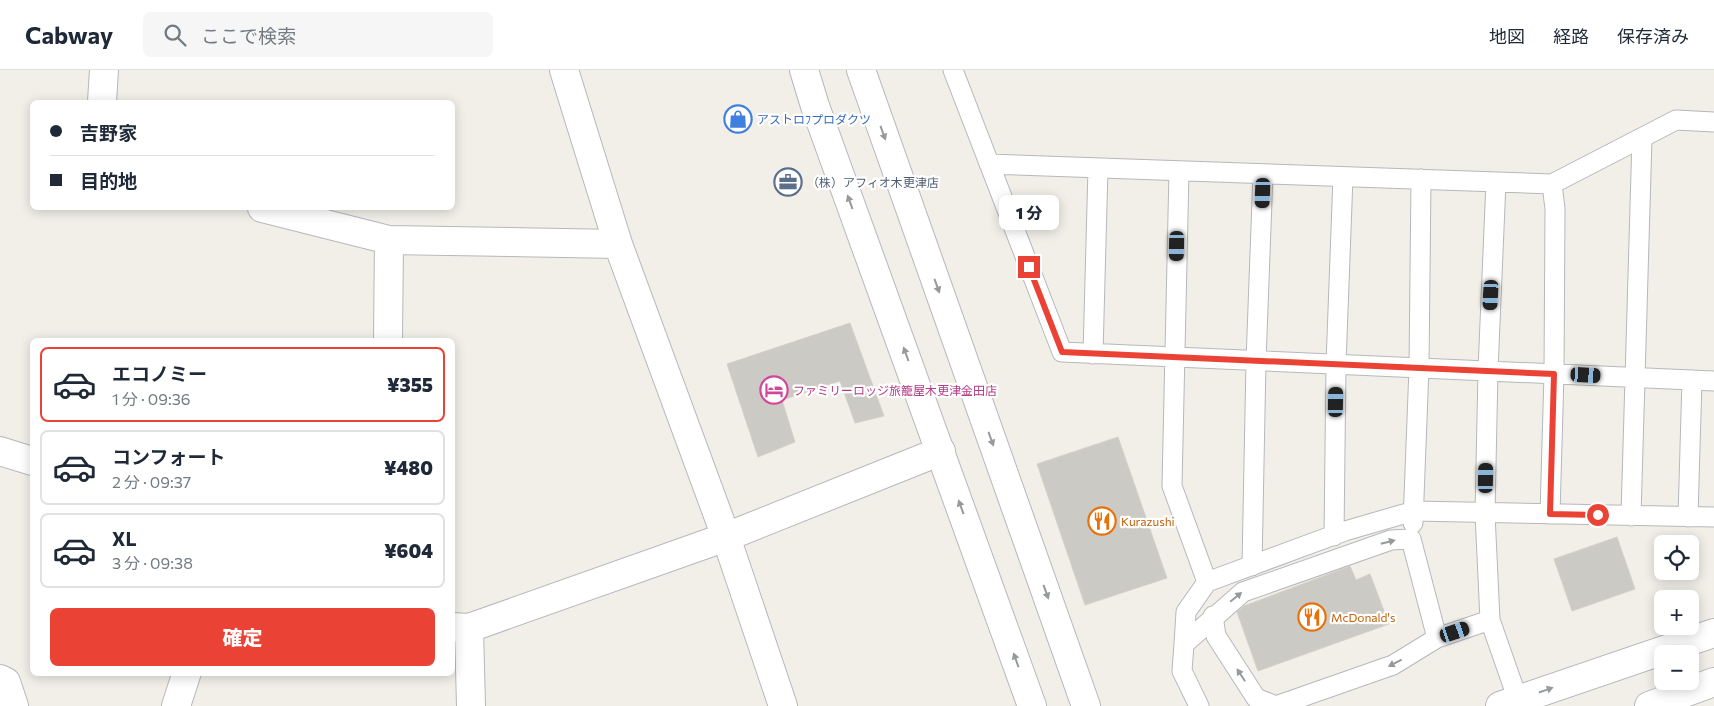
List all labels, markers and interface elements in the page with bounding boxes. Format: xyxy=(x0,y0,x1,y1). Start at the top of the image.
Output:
search box xyxy=(143,12,493,57)
text: Cabway xyxy=(25,20,113,49)
icon: search xyxy=(161,21,189,49)
text: ここで検索 xyxy=(201,24,296,47)
text: 地図 xyxy=(1489,25,1525,47)
text: 経路 xyxy=(1553,25,1589,47)
text: 保存済み xyxy=(1617,25,1689,47)
shop icon: アストロﾌプロダクツ xyxy=(723,104,753,134)
place label: アストロﾌプロダクツ xyxy=(757,112,871,126)
text: 吉野家 xyxy=(80,121,137,144)
one-way arrow xyxy=(879,125,887,140)
office icon: （株）アフィオ木更津店 xyxy=(773,167,803,197)
text: 目的地 xyxy=(80,169,137,192)
place label: （株）アフィオ木更津店 xyxy=(807,175,939,189)
car xyxy=(1254,178,1271,208)
one-way arrow xyxy=(846,194,853,209)
callout: 1 分 xyxy=(999,194,1059,230)
text: 1 分 xyxy=(1016,203,1042,222)
car xyxy=(1169,231,1184,261)
route end xyxy=(1018,256,1040,278)
one-way arrow xyxy=(933,279,941,294)
car xyxy=(1482,280,1499,310)
one-way arrow xyxy=(902,346,910,361)
icon: car xyxy=(52,362,97,407)
text: エコノミー xyxy=(112,362,207,385)
car xyxy=(1570,367,1601,383)
text: ¥355 xyxy=(387,373,433,396)
hotel icon: ファミリーロッジ旅籠屋木更津金田店 xyxy=(759,375,789,405)
place label: ファミリーロッジ旅籠屋木更津金田店 xyxy=(793,383,997,397)
car xyxy=(1328,387,1343,417)
text: 1 分 · 09:36 xyxy=(112,389,191,408)
one-way arrow xyxy=(988,432,996,447)
icon: car xyxy=(52,445,97,490)
text: コンフォート xyxy=(112,445,225,468)
text: ¥480 xyxy=(384,456,433,479)
car xyxy=(1478,463,1493,493)
text: 2 分 · 09:37 xyxy=(112,472,191,491)
one-way arrow xyxy=(957,499,965,514)
route start xyxy=(1587,504,1609,526)
restaurant icon: Kurazushi xyxy=(1087,506,1117,536)
place label: Kurazushi xyxy=(1121,514,1175,528)
text: XL xyxy=(112,527,137,550)
icon: car xyxy=(52,528,97,573)
map controls xyxy=(1654,535,1699,690)
button: locate xyxy=(1654,535,1699,580)
one-way arrow xyxy=(1381,538,1396,546)
text: ¥604 xyxy=(384,539,433,562)
text: 3 分 · 09:38 xyxy=(112,553,193,572)
one-way arrow xyxy=(1042,585,1050,600)
button: + xyxy=(1654,590,1699,635)
one-way arrow xyxy=(1229,592,1242,603)
restaurant icon: McDonald's xyxy=(1297,602,1327,632)
button: 確定 xyxy=(50,608,435,666)
place label: McDonald's xyxy=(1331,610,1395,624)
car xyxy=(1438,620,1471,644)
button: − xyxy=(1654,645,1699,690)
one-way arrow xyxy=(1011,652,1019,667)
one-way arrow xyxy=(1388,659,1402,667)
one-way arrow xyxy=(1237,669,1246,682)
one-way arrow xyxy=(1539,686,1554,694)

